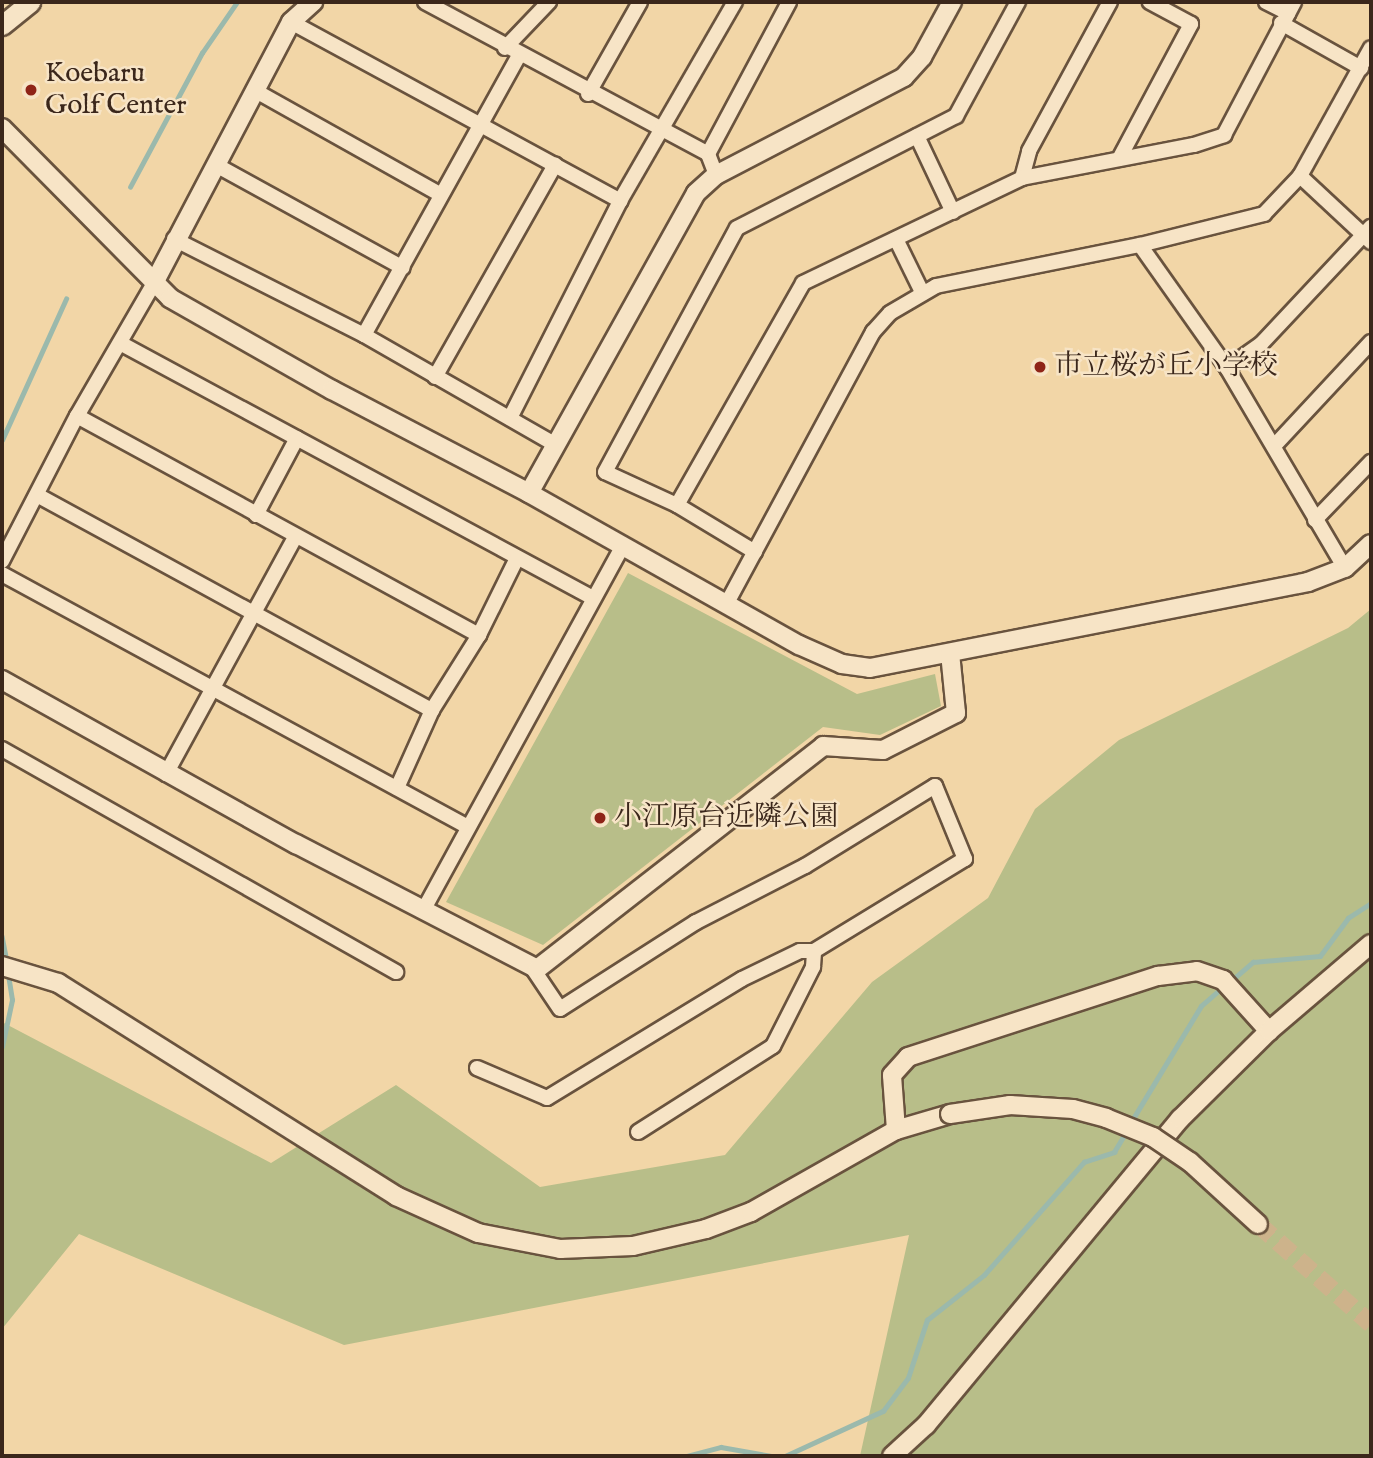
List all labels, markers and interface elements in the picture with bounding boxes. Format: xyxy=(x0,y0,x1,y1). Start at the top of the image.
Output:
place label: Koebaru Golf Center xyxy=(45,57,187,123)
marker: Koebaru Golf Center xyxy=(23,82,39,98)
place label: 市立桜が丘小学校 xyxy=(1054,350,1278,384)
marker: 市立桜が丘小学校 xyxy=(1032,359,1048,375)
place label: 小江原台近隣公園 xyxy=(614,801,838,835)
marker: 小江原台近隣公園 xyxy=(592,810,608,826)

